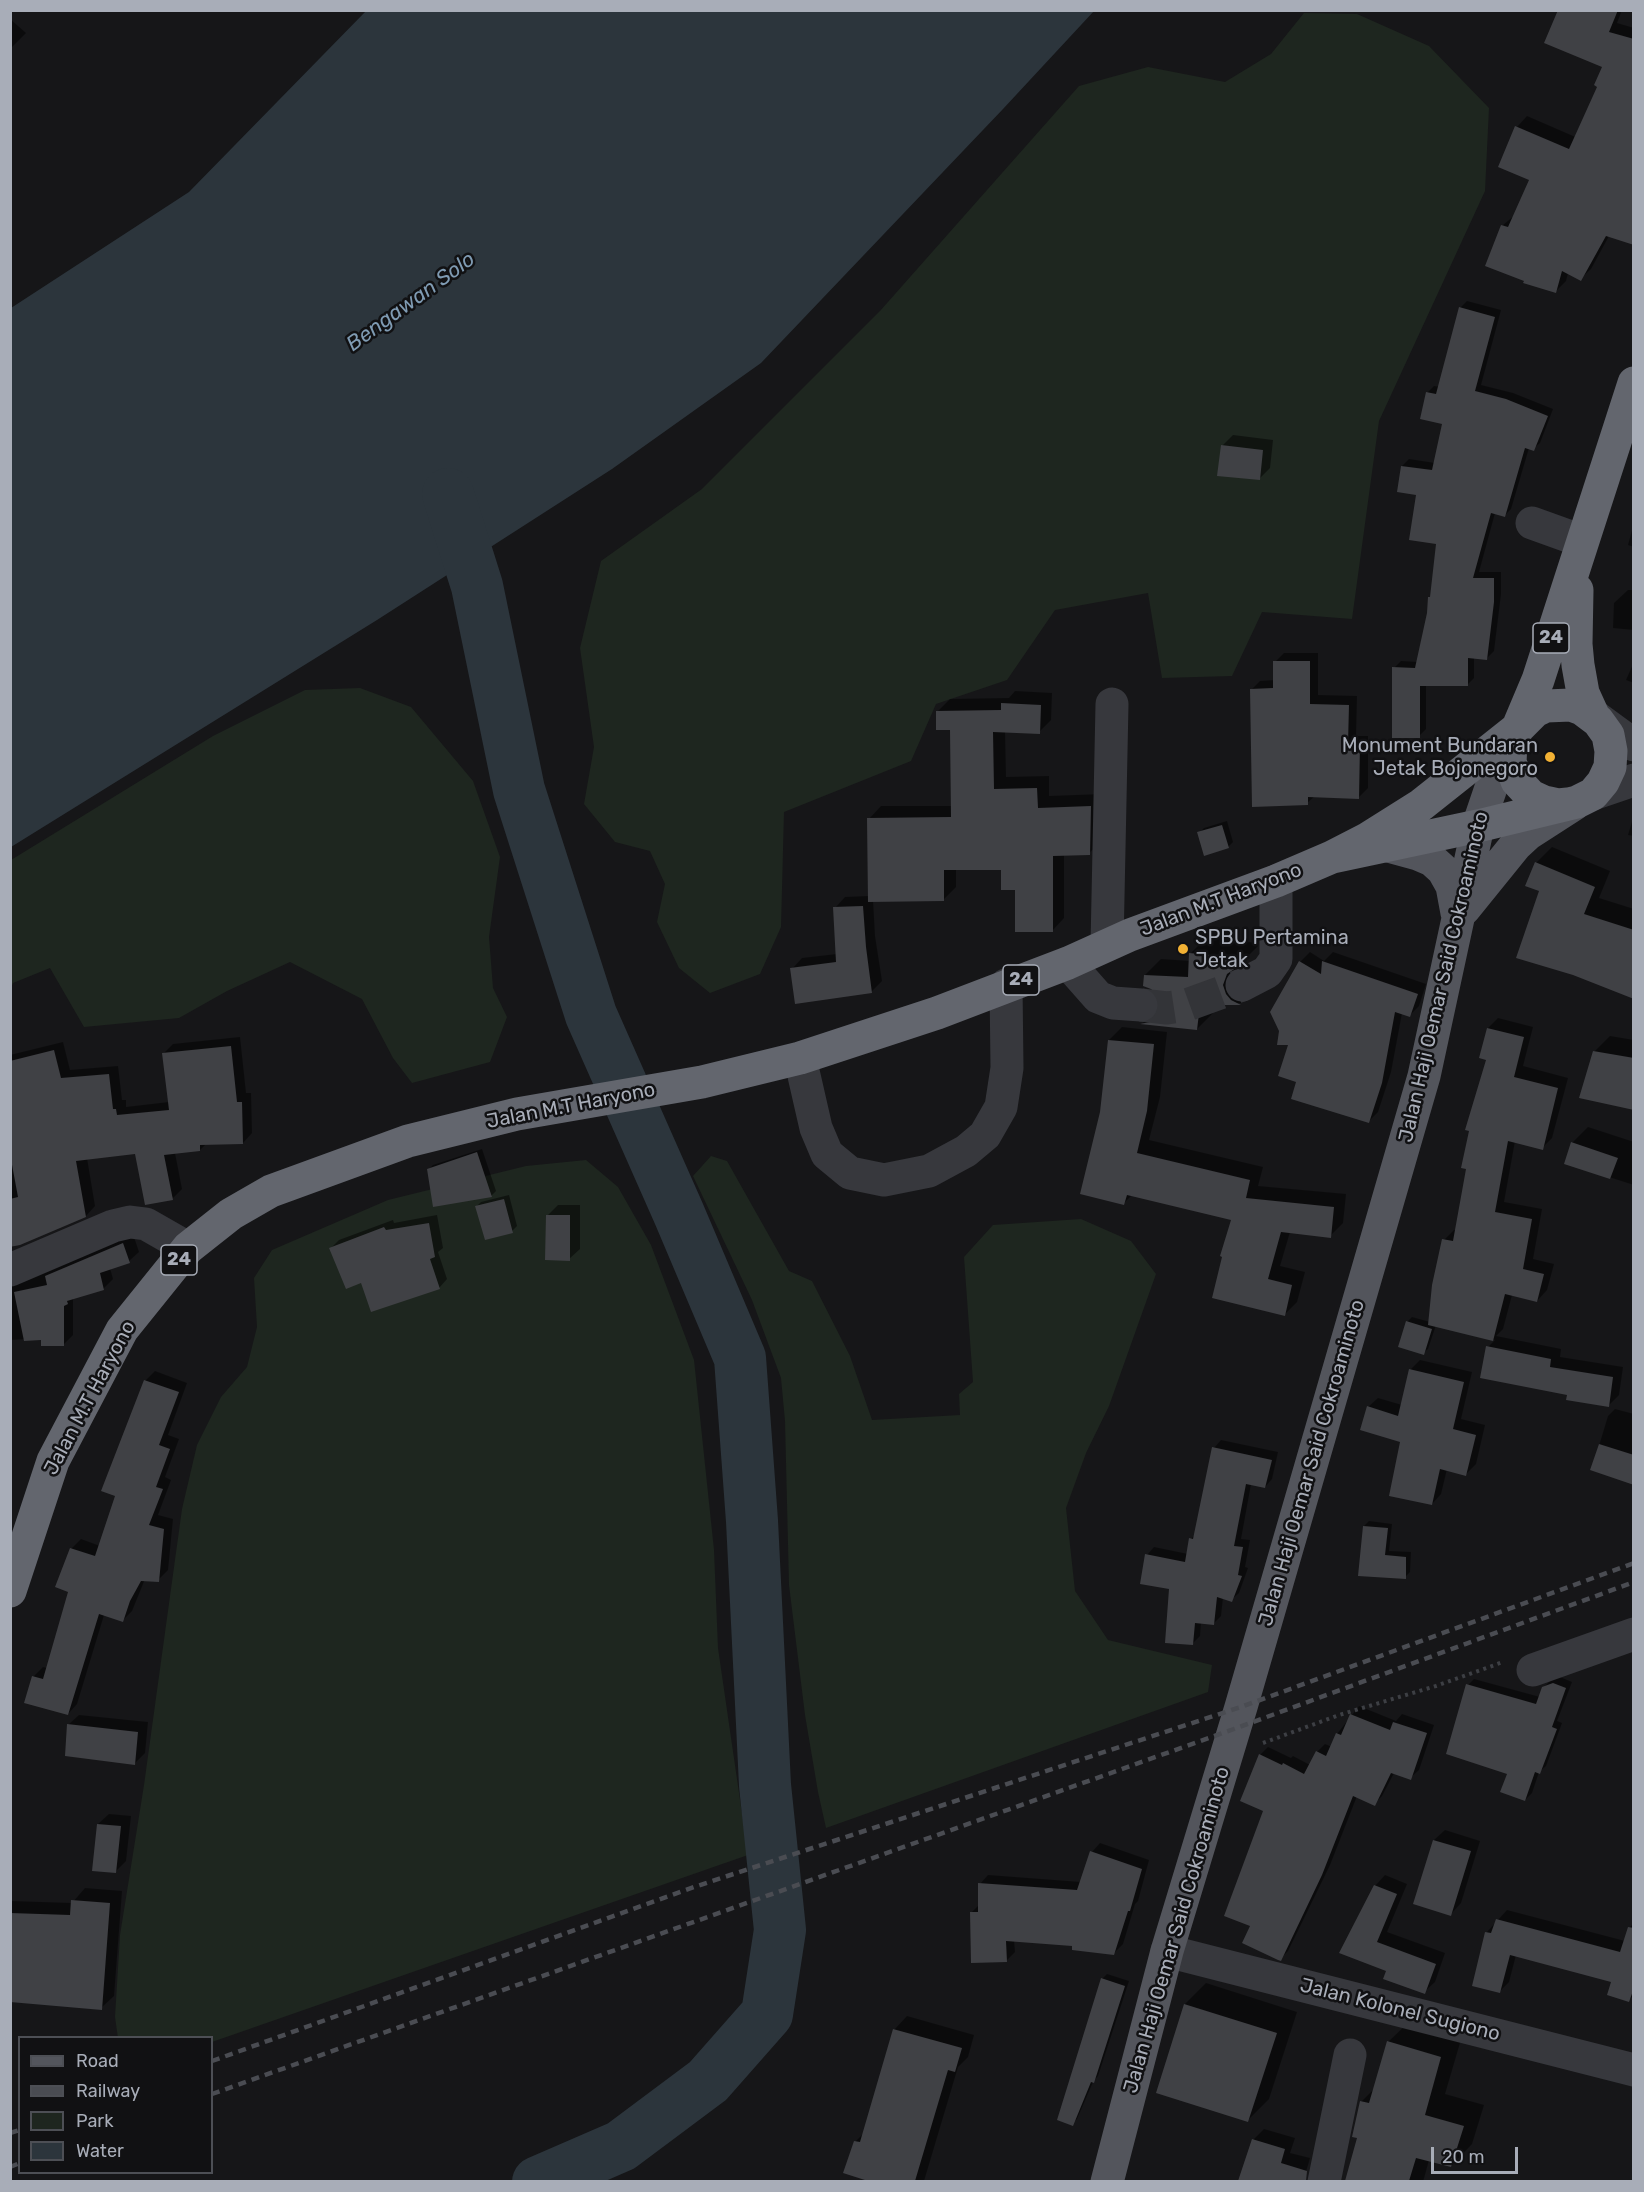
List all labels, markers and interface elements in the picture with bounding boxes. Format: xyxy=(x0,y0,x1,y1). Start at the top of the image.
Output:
water label: Bengawan Solo xyxy=(342,247,480,357)
road number: 24 xyxy=(1533,623,1569,653)
place label: Monument Bundaran Jetak Bojonegoro xyxy=(1342,734,1538,781)
marker: Monument Bundaran Jetak Bojonegoro xyxy=(1543,750,1557,764)
street label: Jalan Haji Oemar Said Cokroaminoto xyxy=(1394,809,1494,1145)
street label: Jalan M.T Haryono xyxy=(1137,858,1305,942)
place label: SPBU Pertamina Jetak xyxy=(1195,926,1349,973)
marker: SPBU Pertamina Jetak xyxy=(1176,942,1190,956)
road number: 24 xyxy=(1003,965,1039,995)
street label: Jalan M.T Haryono xyxy=(485,1078,657,1134)
road number: 24 xyxy=(161,1245,197,1275)
street label: Jalan Haji Oemar Said Cokroaminoto xyxy=(1254,1297,1370,1629)
street label: Jalan M.T Haryono xyxy=(39,1317,141,1479)
street label: Jalan Haji Oemar Said Cokroaminoto xyxy=(1119,1764,1235,2096)
street label: Jalan Kolonel Sugiono xyxy=(1298,1974,1502,2046)
legend xyxy=(18,2036,213,2174)
text: Road xyxy=(76,2050,119,2072)
text: Railway xyxy=(76,2080,140,2102)
text: Park xyxy=(76,2110,113,2132)
scale bar xyxy=(1434,2135,1521,2173)
text: Water xyxy=(76,2140,124,2162)
text: 20 m xyxy=(1442,2146,1484,2168)

